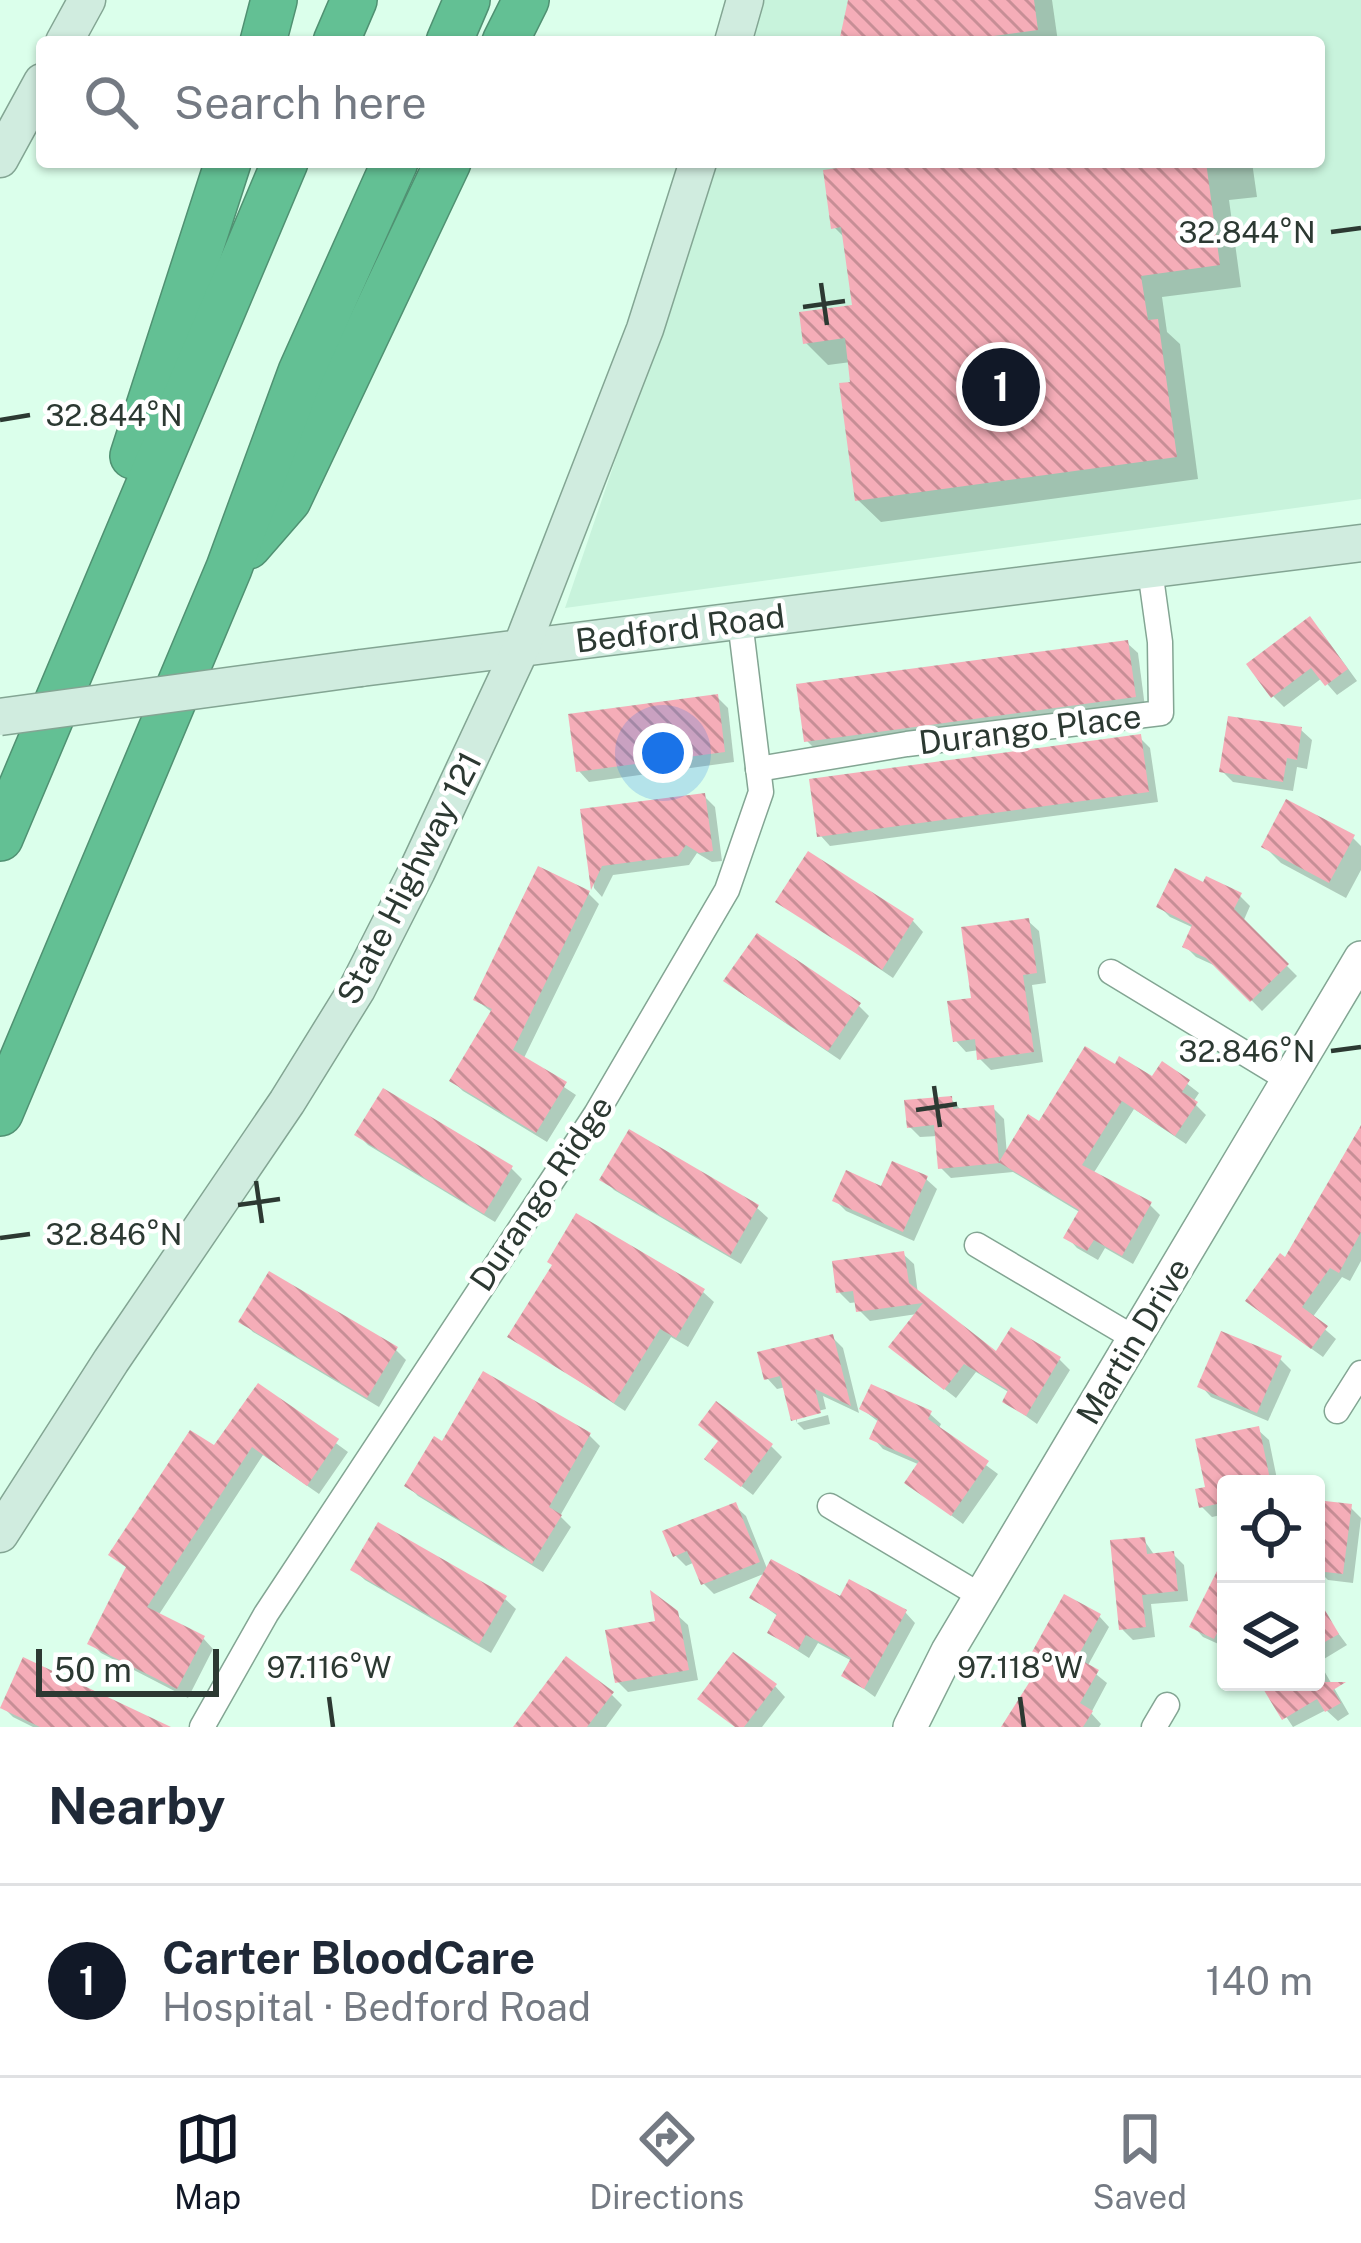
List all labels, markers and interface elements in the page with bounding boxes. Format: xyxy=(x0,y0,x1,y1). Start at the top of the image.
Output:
search box xyxy=(36,36,1325,168)
icon: search xyxy=(78,69,144,135)
text: Search here xyxy=(174,76,427,129)
text: 32.844°N xyxy=(1178,214,1316,250)
pin: 1 xyxy=(962,342,1040,432)
text: 32.844°N xyxy=(45,397,183,433)
street label: Bedford Road xyxy=(573,596,787,660)
street label: Durango Place xyxy=(917,696,1143,762)
your location xyxy=(633,723,693,783)
street label: State Highway 121 xyxy=(329,745,489,1011)
text: 32.846°N xyxy=(1179,1033,1315,1069)
street label: Durango Ridge xyxy=(462,1088,620,1298)
text: 32.846°N xyxy=(46,1216,182,1252)
street label: Martin Drive xyxy=(1069,1251,1197,1431)
map controls xyxy=(1217,1475,1325,1691)
button: locate xyxy=(1217,1475,1325,1583)
button: layers xyxy=(1217,1583,1325,1691)
scale bar xyxy=(36,1643,219,1696)
text: 97.116°W xyxy=(267,1649,391,1685)
text: 97.118°W xyxy=(957,1649,1083,1685)
text: 50 m xyxy=(54,1651,132,1689)
text: Nearby xyxy=(48,1776,225,1835)
text: Carter BloodCare xyxy=(162,1931,535,1984)
text: 1 xyxy=(79,1958,95,2004)
text: 140 m xyxy=(1206,1958,1313,2004)
text: Hospital · Bedford Road xyxy=(162,1984,591,2030)
tab: Map xyxy=(174,2106,241,2216)
tab: Directions xyxy=(589,2106,744,2216)
tab: Saved xyxy=(1093,2106,1187,2216)

